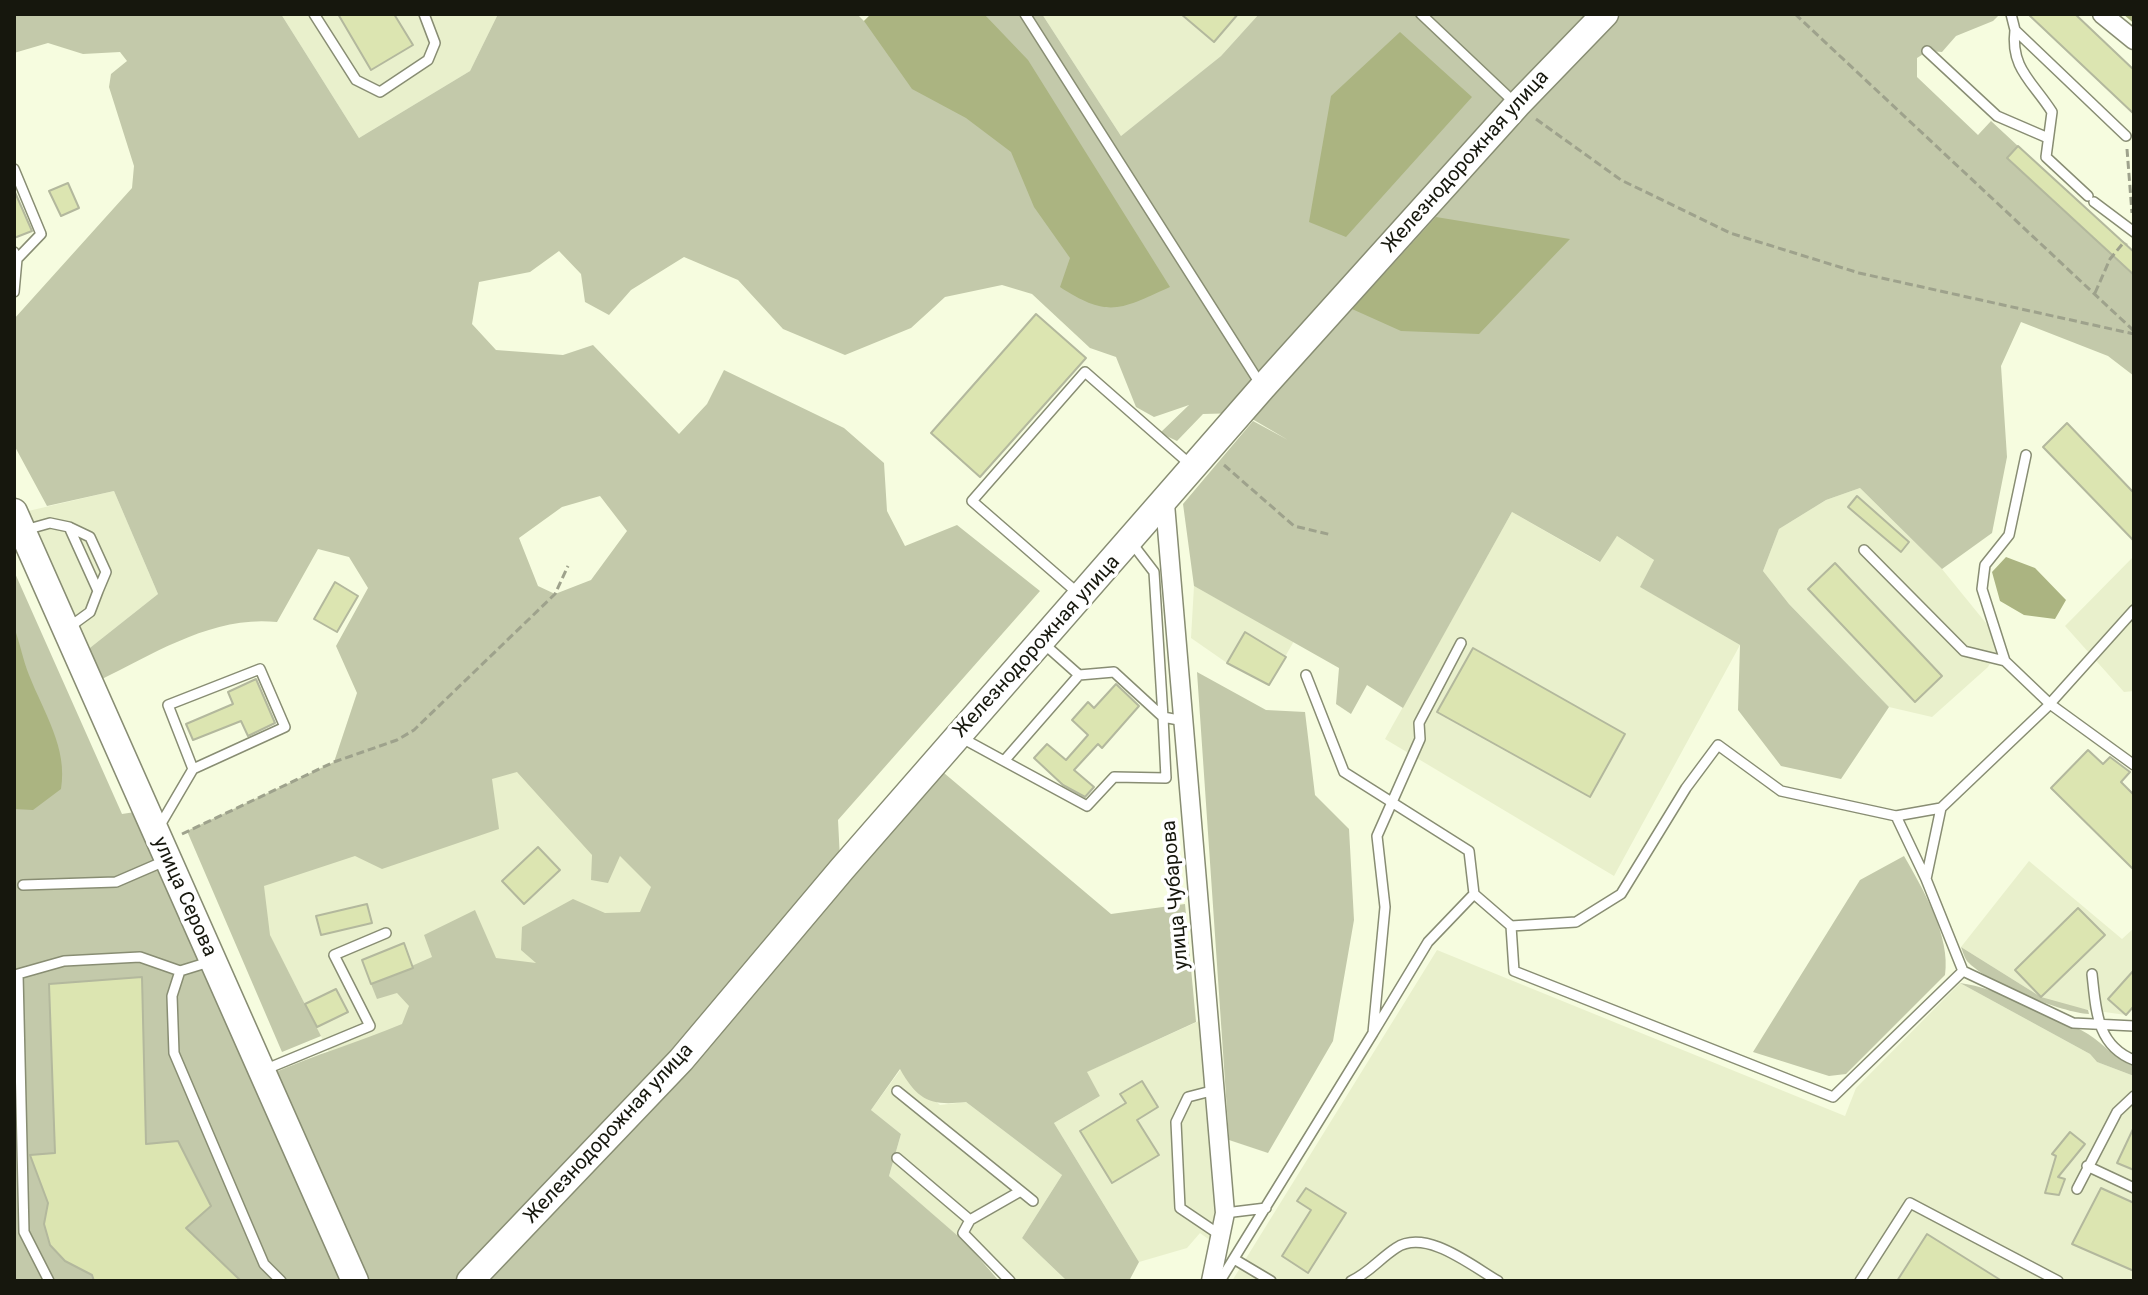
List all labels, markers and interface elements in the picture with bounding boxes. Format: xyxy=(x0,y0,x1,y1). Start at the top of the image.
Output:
street label: Железнодорожная улица xyxy=(1378,66,1554,258)
street label: Железнодорожная улица xyxy=(949,551,1125,743)
street label: улица Чубарова xyxy=(1158,819,1194,971)
street label: улица Серова xyxy=(147,833,221,961)
street label: Железнодорожная улица xyxy=(519,1039,699,1229)

